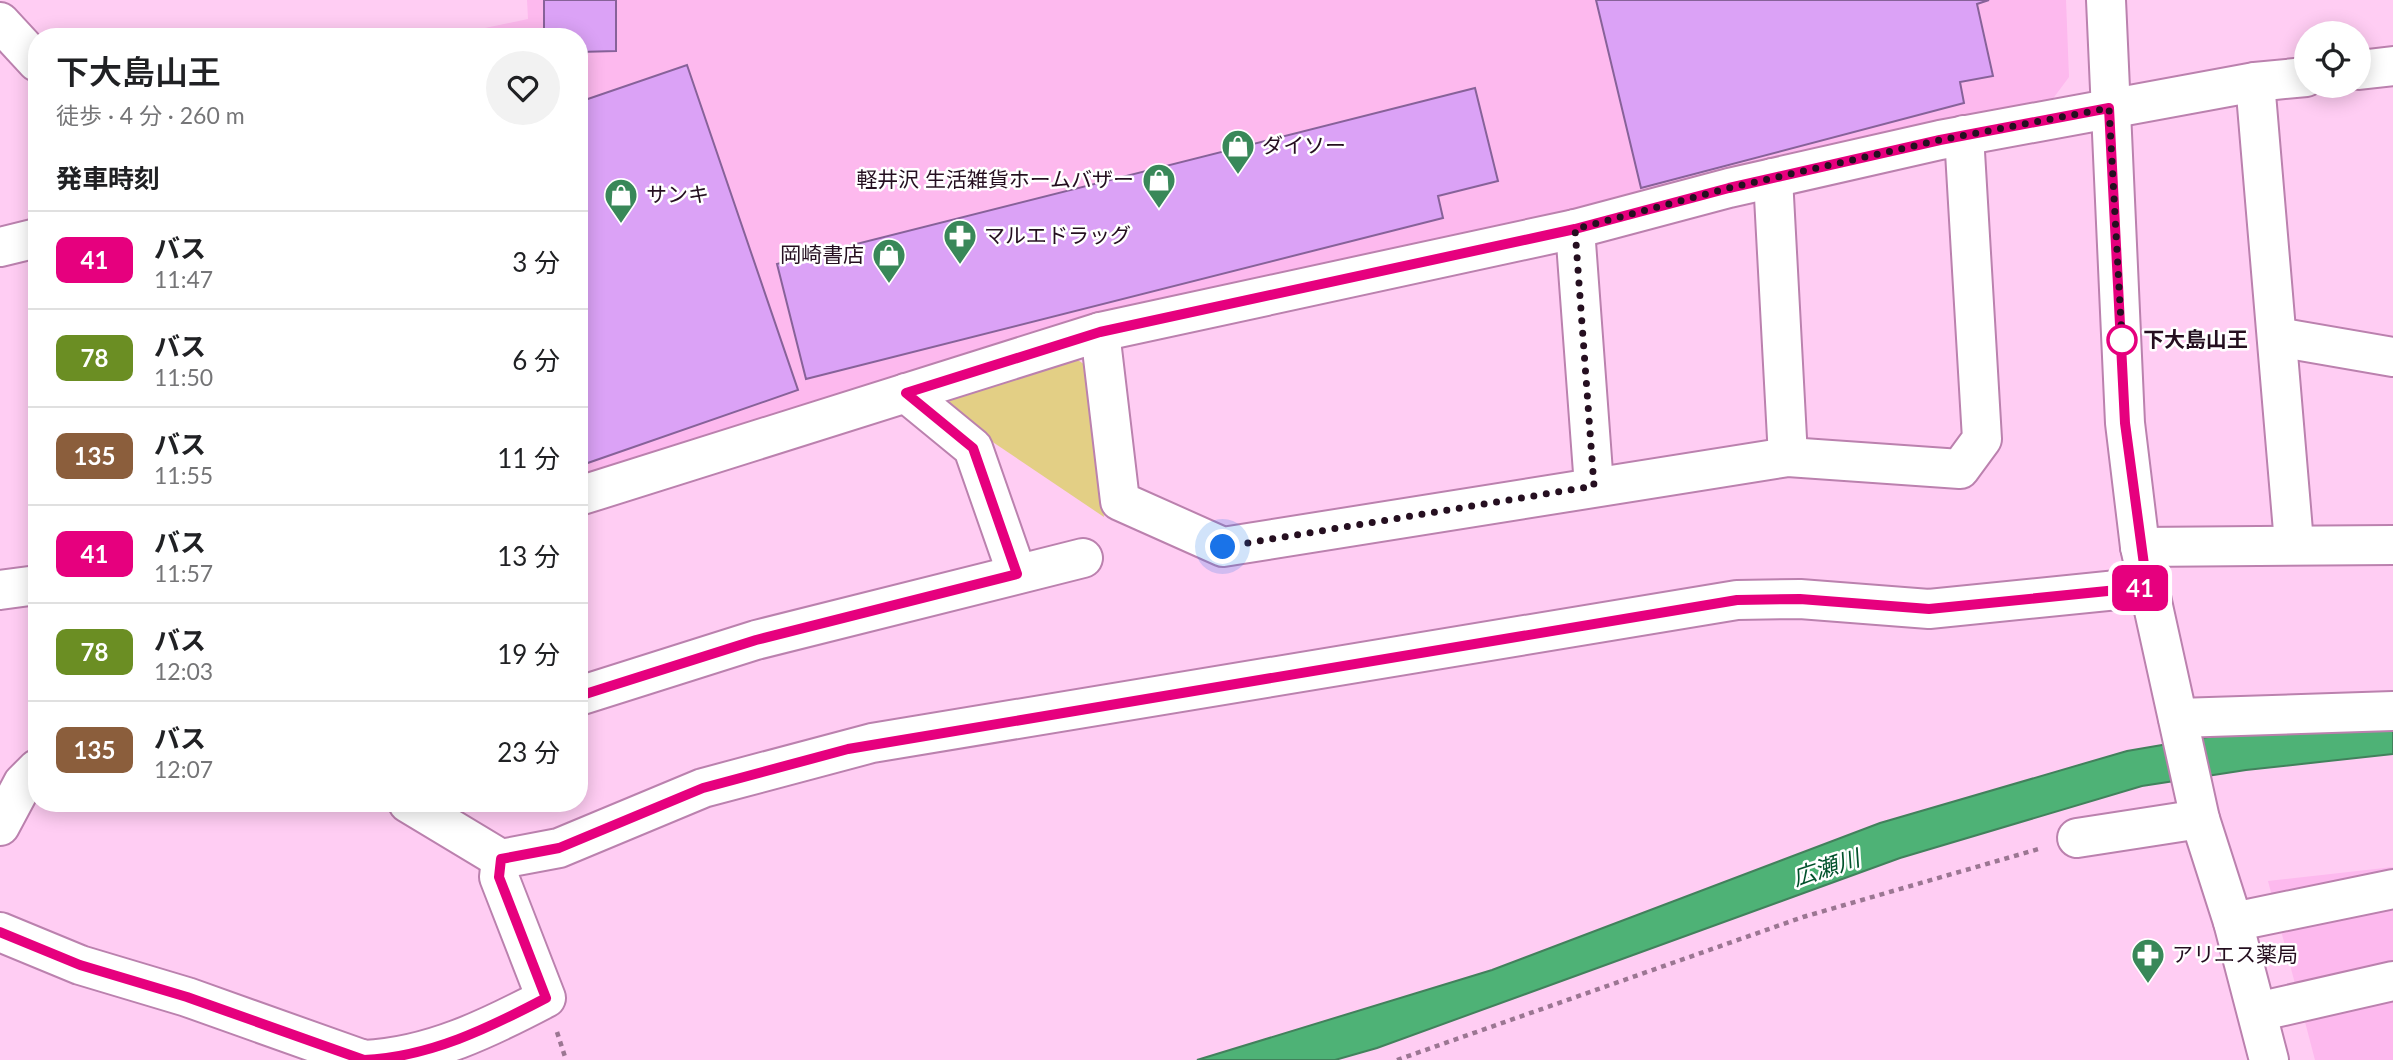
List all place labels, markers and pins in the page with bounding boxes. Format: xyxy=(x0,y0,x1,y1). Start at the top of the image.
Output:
shop icon: ダイソー xyxy=(1219,127,1257,176)
place label: ダイソー xyxy=(1262,132,1346,157)
shop icon: 軽井沢 生活雑貨ホームバザー xyxy=(1140,161,1178,210)
place label: 軽井沢 生活雑貨ホームバザー xyxy=(856,166,1134,191)
shop icon: サンキ xyxy=(602,176,640,225)
place label: サンキ xyxy=(646,181,709,206)
pharmacy icon: マルエドラッグ xyxy=(941,217,979,266)
place label: マルエドラッグ xyxy=(984,222,1131,247)
shop icon: 岡崎書店 xyxy=(870,236,908,285)
place label: 岡崎書店 xyxy=(780,241,864,266)
marker: 下大島山王 xyxy=(2107,325,2137,355)
place label: 下大島山王 xyxy=(2143,326,2248,351)
pharmacy icon: アリエス薬局 xyxy=(2129,936,2167,985)
place label: アリエス薬局 xyxy=(2172,941,2298,966)

